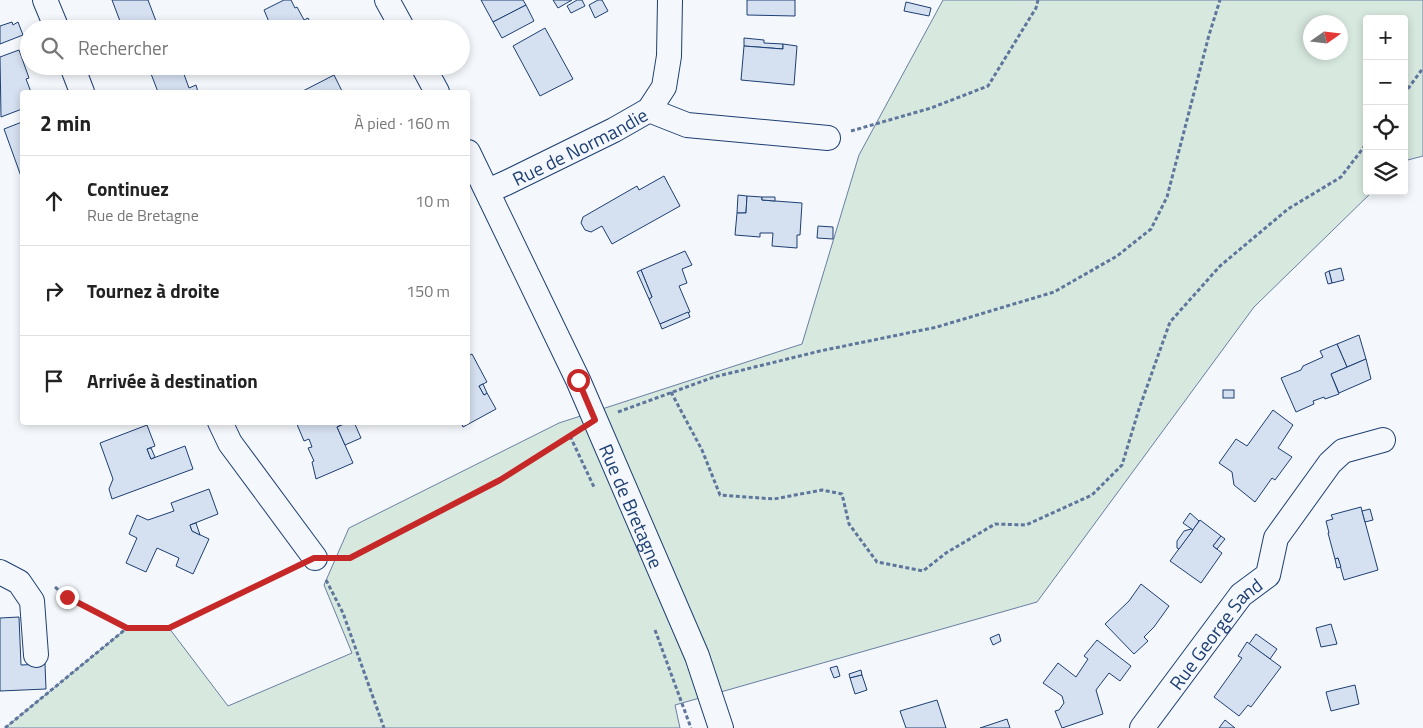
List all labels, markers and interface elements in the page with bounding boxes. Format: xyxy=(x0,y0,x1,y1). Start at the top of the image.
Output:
north arrow xyxy=(1303,15,1348,60)
map controls xyxy=(1363,15,1408,195)
button: + xyxy=(1363,15,1408,60)
search box xyxy=(20,20,470,75)
text: Rechercher xyxy=(78,33,168,62)
icon: search xyxy=(38,34,66,62)
button: − xyxy=(1363,60,1408,105)
street label: Rue de Normandie xyxy=(507,99,653,192)
button: locate xyxy=(1363,105,1408,150)
text: 2 min xyxy=(40,107,91,139)
text: À pied · 160 m xyxy=(354,111,450,135)
button: layers xyxy=(1363,150,1408,195)
text: Continuez xyxy=(87,174,169,203)
icon: ahead xyxy=(40,187,68,215)
text: 10 m xyxy=(415,189,450,213)
text: Rue de Bretagne xyxy=(87,203,199,227)
text: Tournez à droite xyxy=(87,276,219,305)
icon: right xyxy=(40,277,68,305)
text: 150 m xyxy=(406,279,450,303)
text: Arrivée à destination xyxy=(87,366,258,395)
icon: arrive xyxy=(40,367,68,395)
route start xyxy=(567,369,590,392)
street label: Rue de Bretagne xyxy=(593,439,672,572)
street label: Rue George Sand xyxy=(1161,570,1268,695)
route end xyxy=(56,586,79,609)

